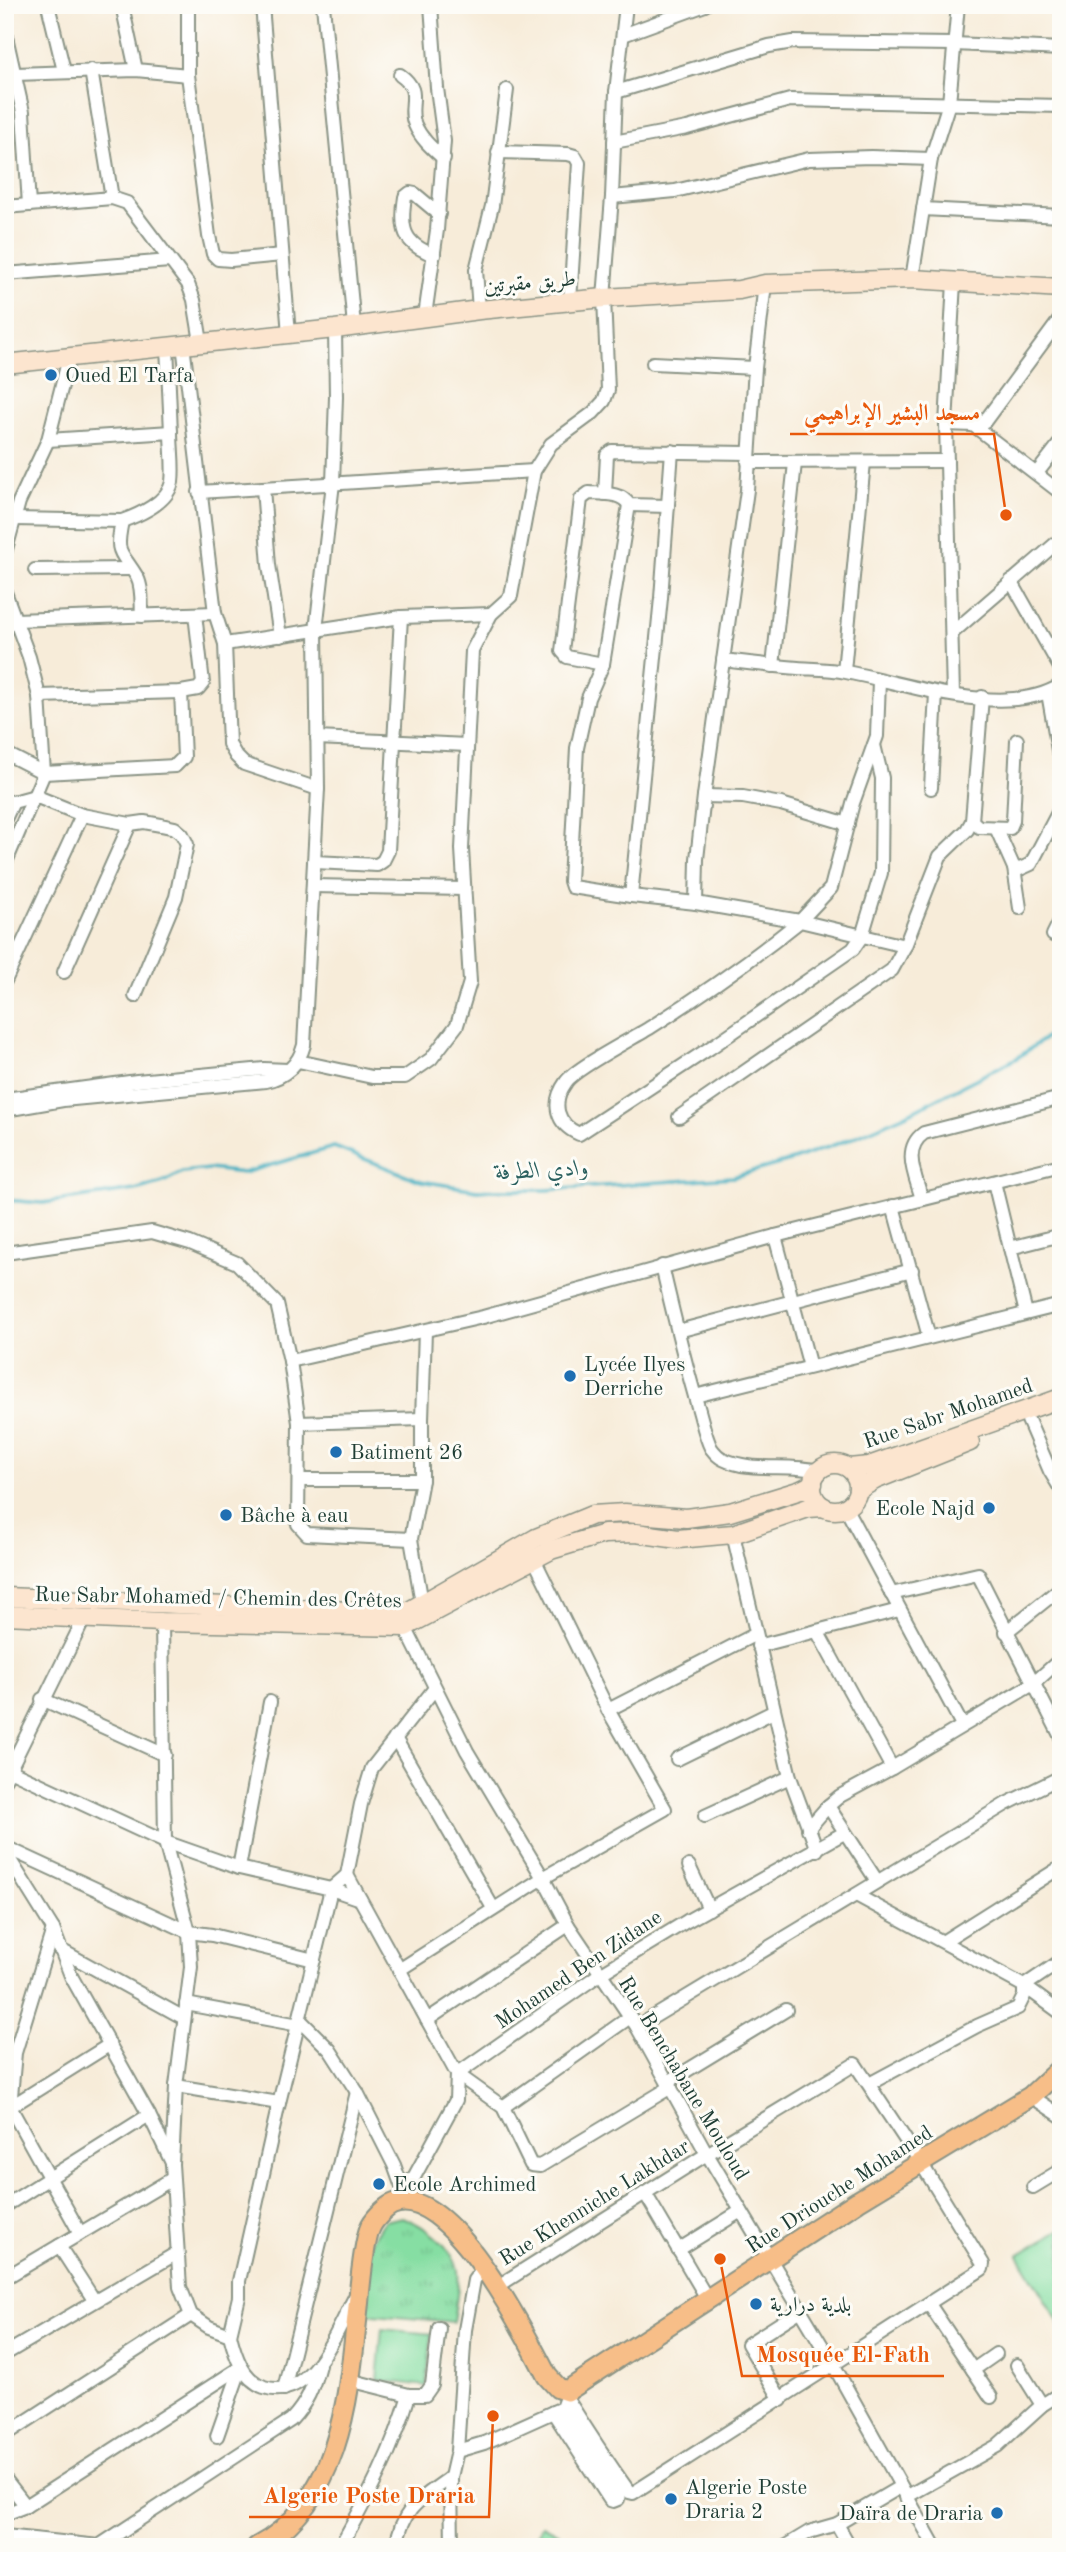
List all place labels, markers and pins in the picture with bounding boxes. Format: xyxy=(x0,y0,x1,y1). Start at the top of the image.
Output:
place label: Oued El Tarfa xyxy=(65,366,194,387)
marker: Oued El Tarfa xyxy=(43,367,59,383)
callout: مسجد البشير الإبراهيمي xyxy=(790,390,994,434)
place label: Lycée Ilyes Derriche xyxy=(584,1355,685,1400)
marker: Lycée Ilyes Derriche xyxy=(562,1368,578,1384)
place label: Batiment 26 xyxy=(350,1443,463,1464)
marker: Batiment 26 xyxy=(328,1444,344,1460)
place label: Ecole Najd xyxy=(876,1499,975,1520)
marker: Ecole Najd xyxy=(981,1500,997,1516)
place label: Bâche à eau xyxy=(240,1506,349,1527)
marker: Bâche à eau xyxy=(218,1507,234,1523)
place label: Ecole Archimed xyxy=(393,2175,537,2196)
marker: Ecole Archimed xyxy=(371,2176,387,2192)
place label: بلدية درارية xyxy=(770,2295,851,2317)
marker: بلدية درارية xyxy=(748,2296,764,2312)
callout: Mosquée El-Fath xyxy=(742,2332,944,2376)
callout: Algerie Poste Draria xyxy=(249,2473,489,2517)
place label: Algerie Poste Draria 2 xyxy=(685,2478,807,2523)
marker: Algerie Poste Draria 2 xyxy=(663,2491,679,2507)
place label: Daïra de Draria xyxy=(839,2504,983,2525)
marker: Daïra de Draria xyxy=(989,2505,1005,2521)

